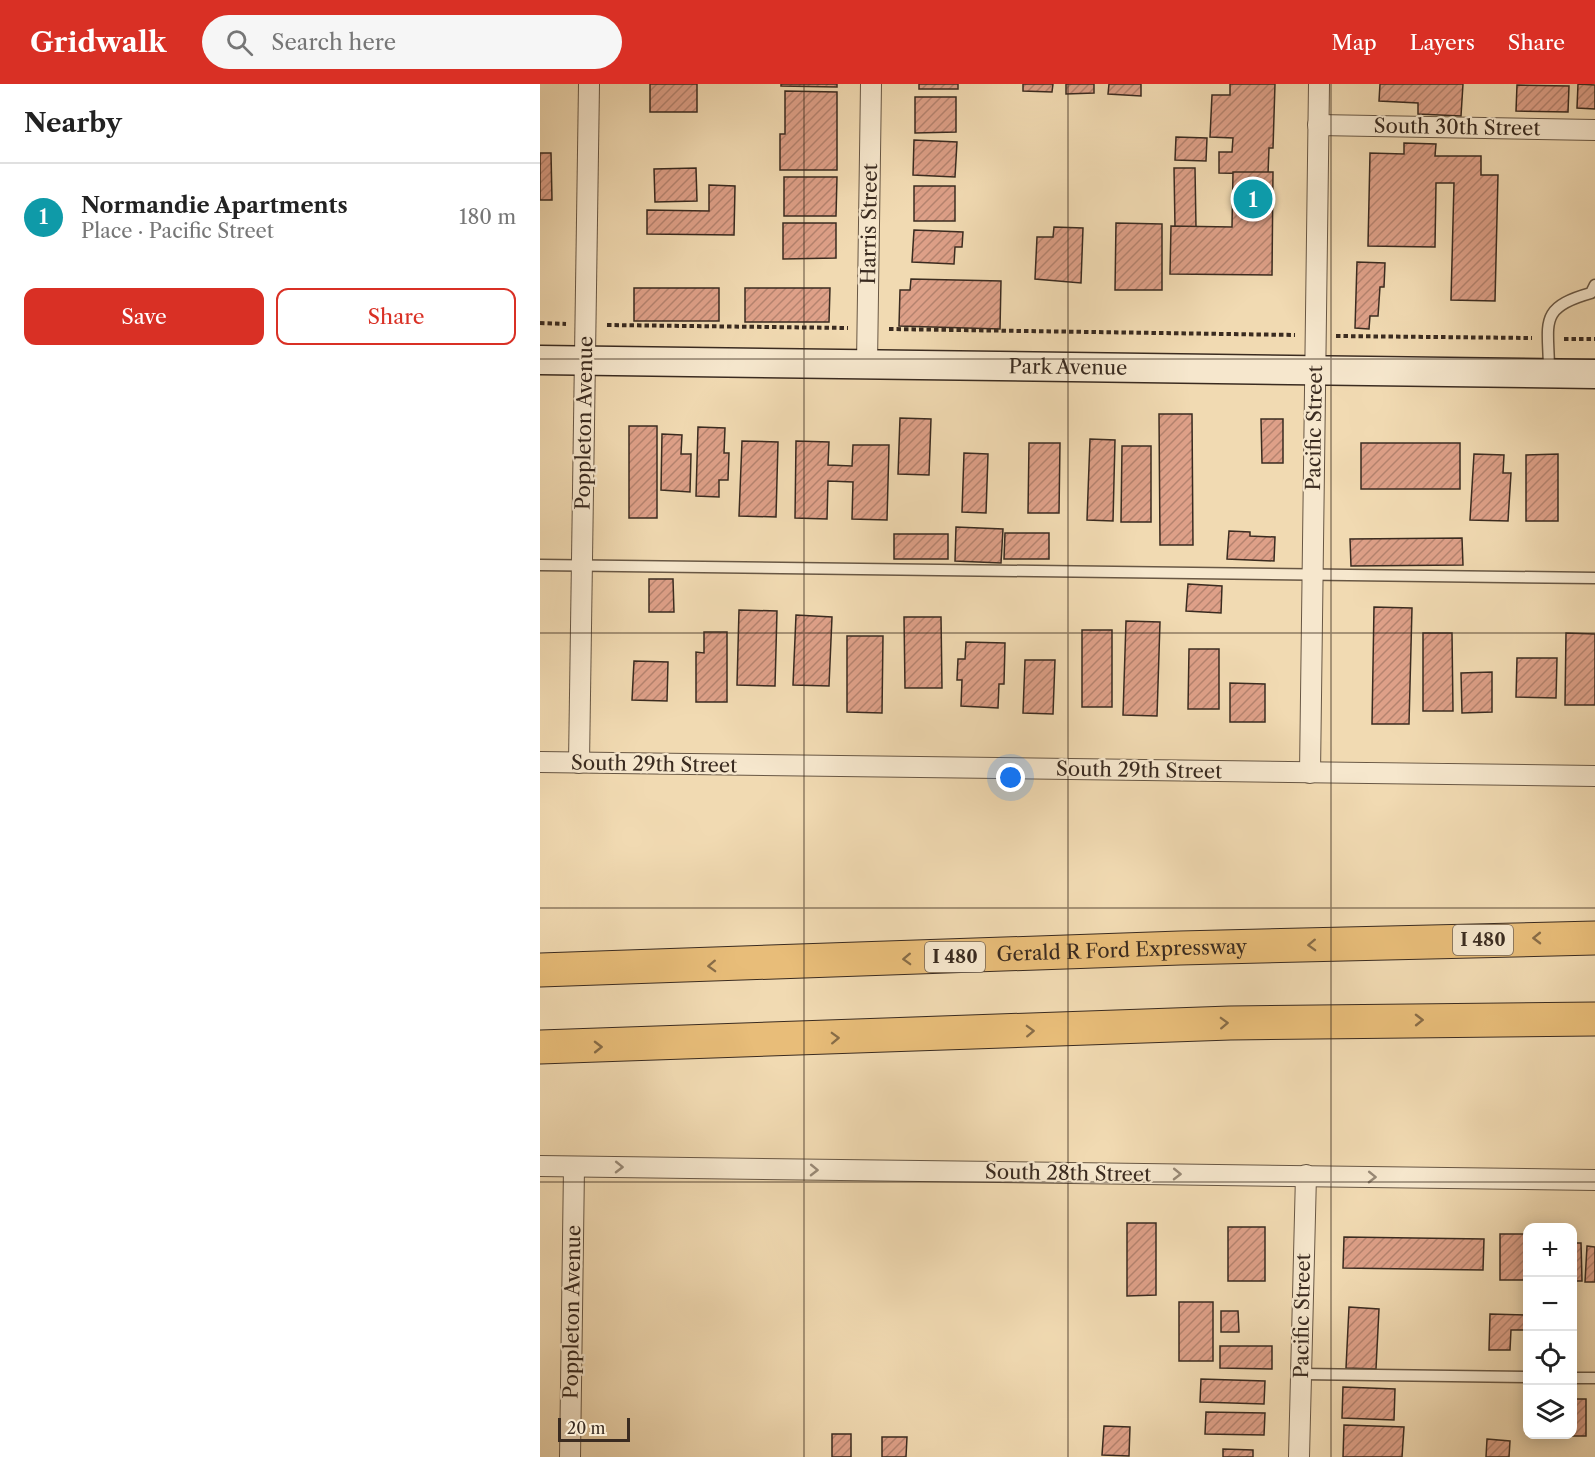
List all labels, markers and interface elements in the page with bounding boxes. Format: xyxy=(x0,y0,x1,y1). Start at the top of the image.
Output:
search box xyxy=(202,15,622,69)
text: Gridwalk xyxy=(30,25,166,59)
icon: search xyxy=(223,26,256,59)
text: Search here xyxy=(271,29,396,56)
text: Map xyxy=(1332,30,1377,55)
text: Layers xyxy=(1410,30,1475,55)
text: Share xyxy=(1508,30,1565,55)
text: Nearby xyxy=(24,107,122,139)
street label: South 30th Street xyxy=(1373,114,1541,140)
street label: Harris Street xyxy=(856,163,882,285)
pin: 1 xyxy=(1234,176,1272,222)
text: Normandie Apartments xyxy=(81,192,348,219)
text: 1 xyxy=(39,205,48,229)
text: 180 m xyxy=(459,205,516,229)
text: Place · Pacific Street xyxy=(81,219,274,243)
button: Save xyxy=(24,288,264,345)
button: Share xyxy=(276,288,516,345)
street label: Poppleton Avenue xyxy=(570,336,598,510)
street label: Park Avenue xyxy=(1008,354,1127,380)
street label: Pacific Street xyxy=(1301,365,1327,491)
street label: South 29th Street xyxy=(571,751,737,777)
street label: South 29th Street xyxy=(1056,757,1222,783)
your location xyxy=(996,763,1025,792)
road number: I 480 xyxy=(1453,925,1513,955)
one-way arrow xyxy=(1532,932,1541,945)
street label: Gerald R Ford Expressway xyxy=(996,934,1248,966)
one-way arrow xyxy=(1307,938,1316,951)
road number: I 480 xyxy=(925,942,985,972)
one-way arrow xyxy=(903,953,912,965)
one-way arrow xyxy=(708,959,717,972)
one-way arrow xyxy=(1415,1014,1424,1026)
one-way arrow xyxy=(1220,1017,1229,1029)
one-way arrow xyxy=(1025,1024,1034,1037)
one-way arrow xyxy=(830,1032,839,1045)
one-way arrow xyxy=(594,1041,603,1053)
street label: South 28th Street xyxy=(985,1160,1151,1186)
one-way arrow xyxy=(615,1161,624,1173)
one-way arrow xyxy=(810,1163,819,1176)
one-way arrow xyxy=(1173,1168,1182,1180)
one-way arrow xyxy=(1368,1170,1377,1183)
map controls xyxy=(1523,1223,1577,1439)
button: + xyxy=(1523,1223,1577,1277)
street label: Poppleton Avenue xyxy=(558,1225,586,1399)
street label: Pacific Street xyxy=(1289,1253,1315,1379)
button: − xyxy=(1523,1277,1577,1331)
button: locate xyxy=(1523,1331,1577,1385)
button: layers xyxy=(1523,1385,1577,1439)
scale bar xyxy=(558,1415,630,1442)
text: 20 m xyxy=(567,1418,606,1438)

